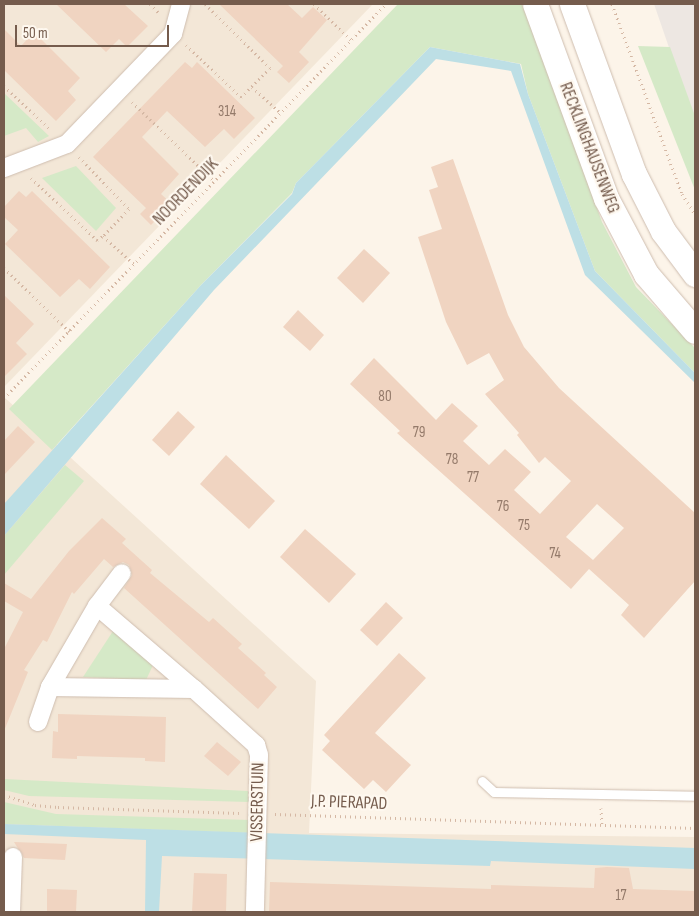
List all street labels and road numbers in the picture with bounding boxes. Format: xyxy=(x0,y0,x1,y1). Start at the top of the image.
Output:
street label: RECKLINGHAUSENWEG xyxy=(554,79,624,217)
street label: NOORDENDIJK xyxy=(149,154,223,230)
street label: VISSERSTUIN xyxy=(247,762,269,842)
street label: J.P. PIERAPAD xyxy=(310,791,388,815)

